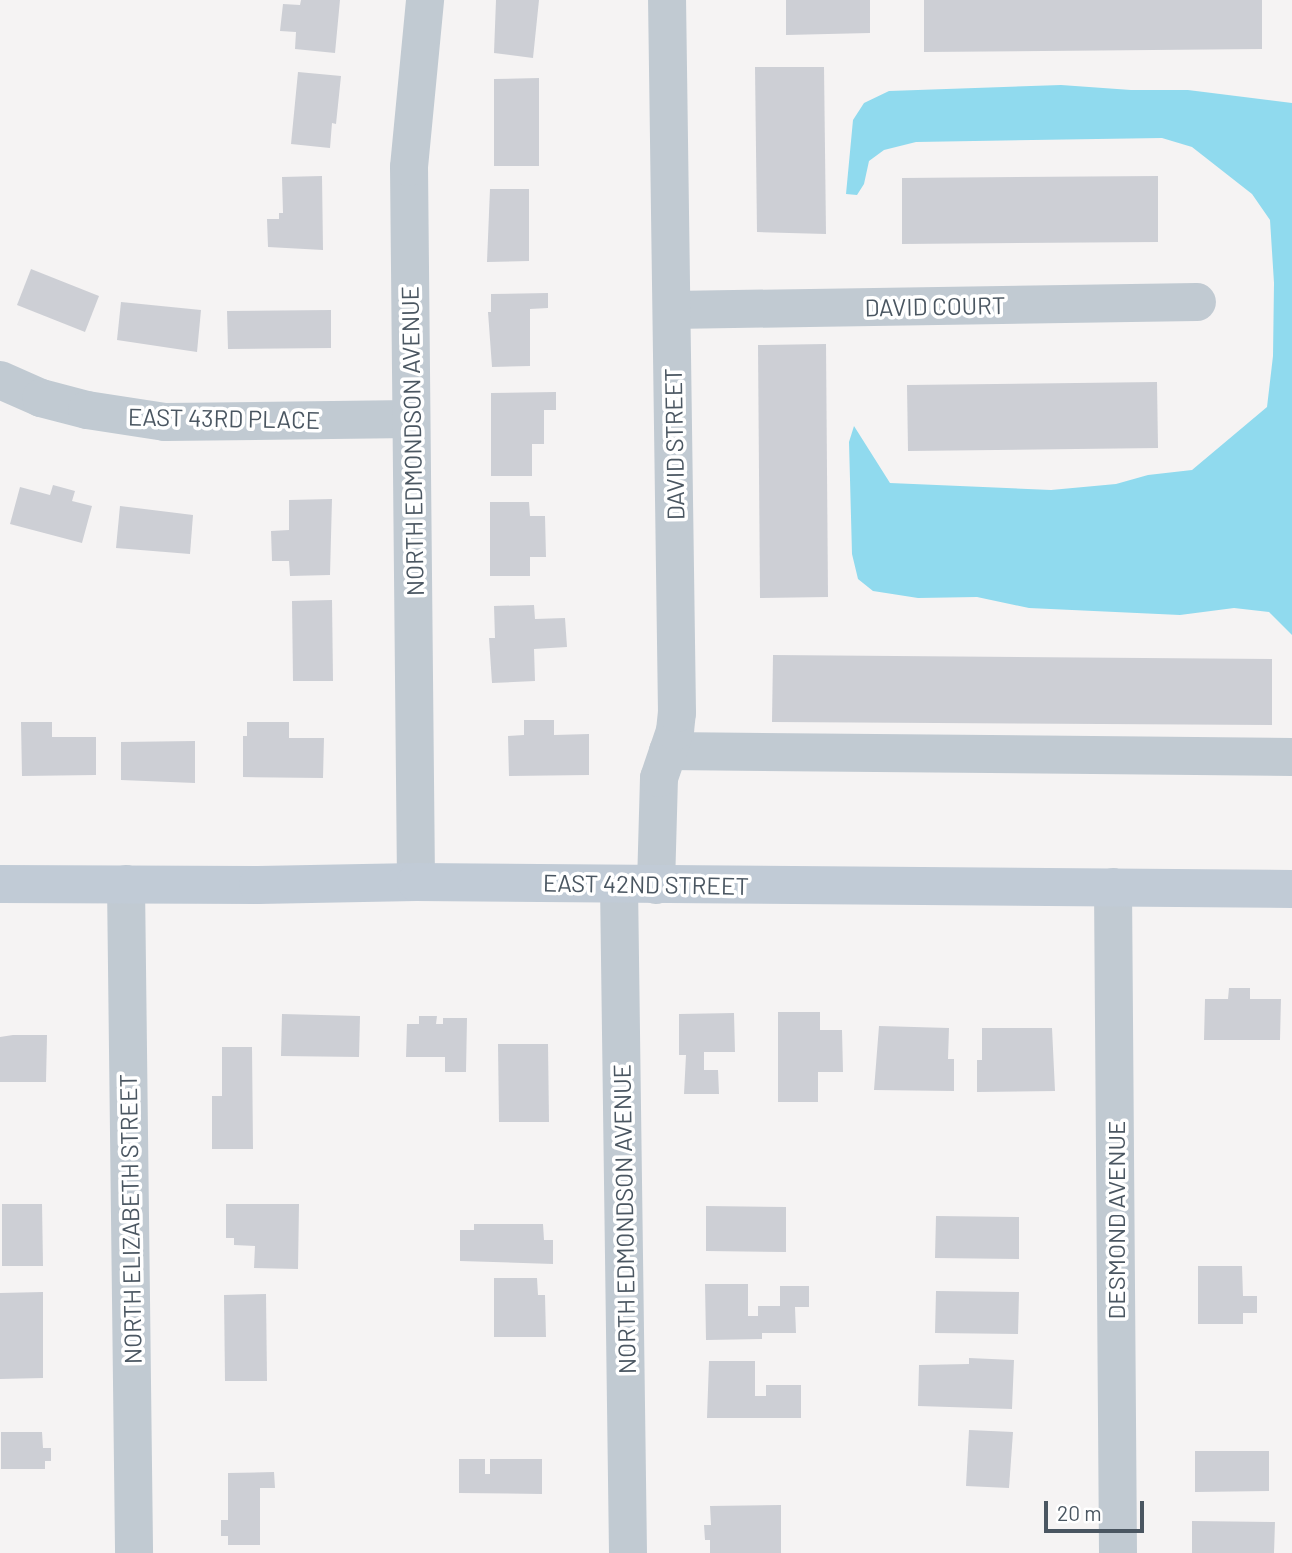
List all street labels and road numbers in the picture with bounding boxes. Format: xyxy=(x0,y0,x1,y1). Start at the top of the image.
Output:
street label: NORTH EDMONDSON AVENUE xyxy=(395,286,429,596)
street label: DAVID COURT xyxy=(864,290,1006,322)
street label: DAVID STREET xyxy=(658,368,690,520)
street label: EAST 43RD PLACE xyxy=(128,402,320,434)
street label: EAST 42ND STREET xyxy=(543,868,749,900)
street label: NORTH EDMONDSON AVENUE xyxy=(607,1064,641,1374)
street label: NORTH ELIZABETH STREET xyxy=(113,1074,147,1364)
street label: DESMOND AVENUE xyxy=(1102,1120,1130,1320)

